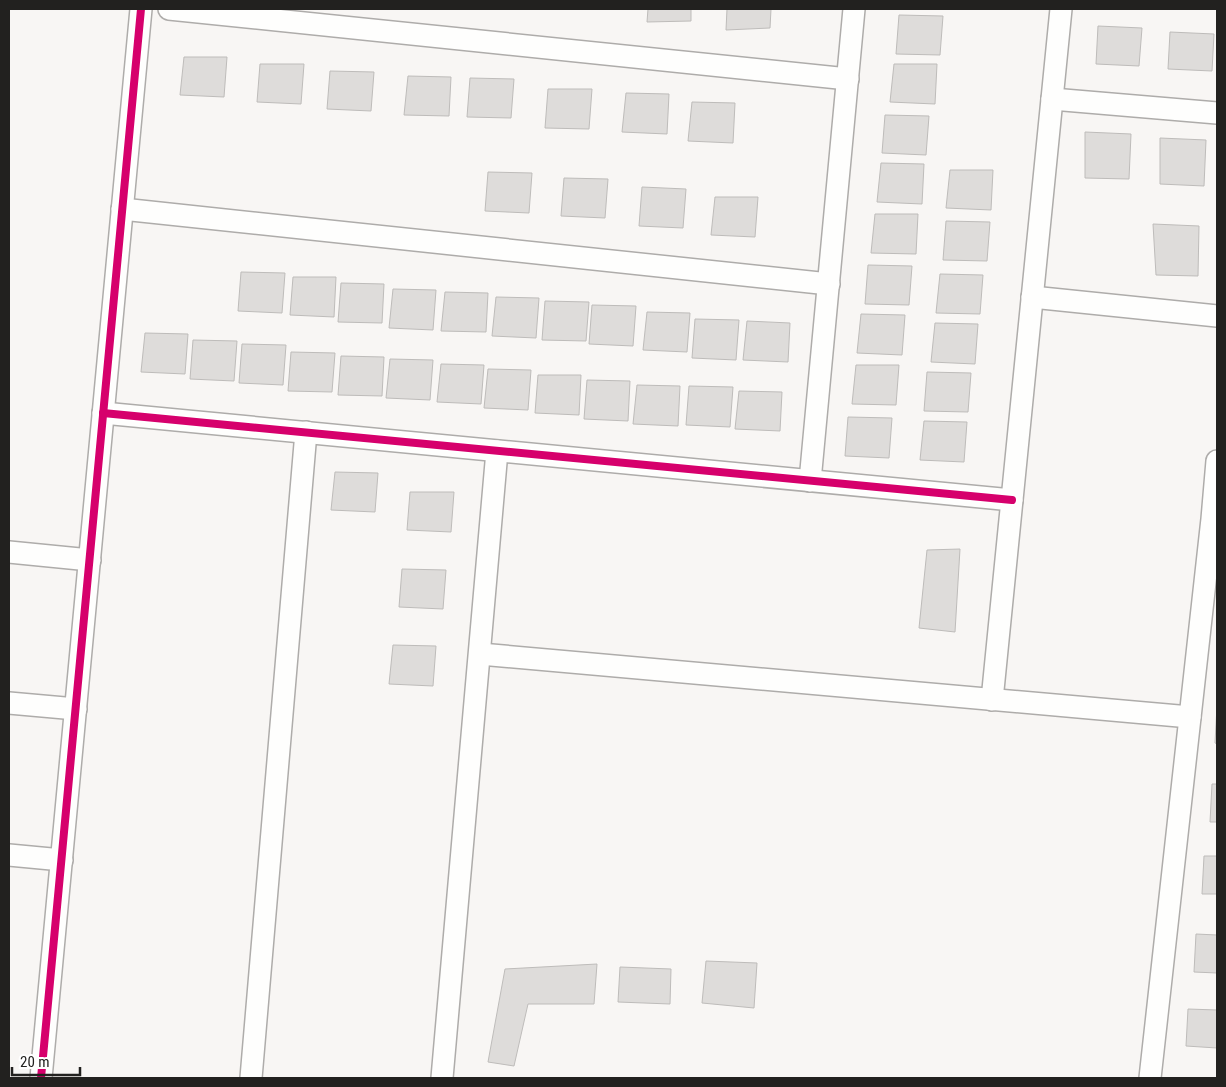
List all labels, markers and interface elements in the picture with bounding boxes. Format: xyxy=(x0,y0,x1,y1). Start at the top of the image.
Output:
scale bar xyxy=(12,1044,80,1076)
text: 20 m xyxy=(20,1053,50,1071)

